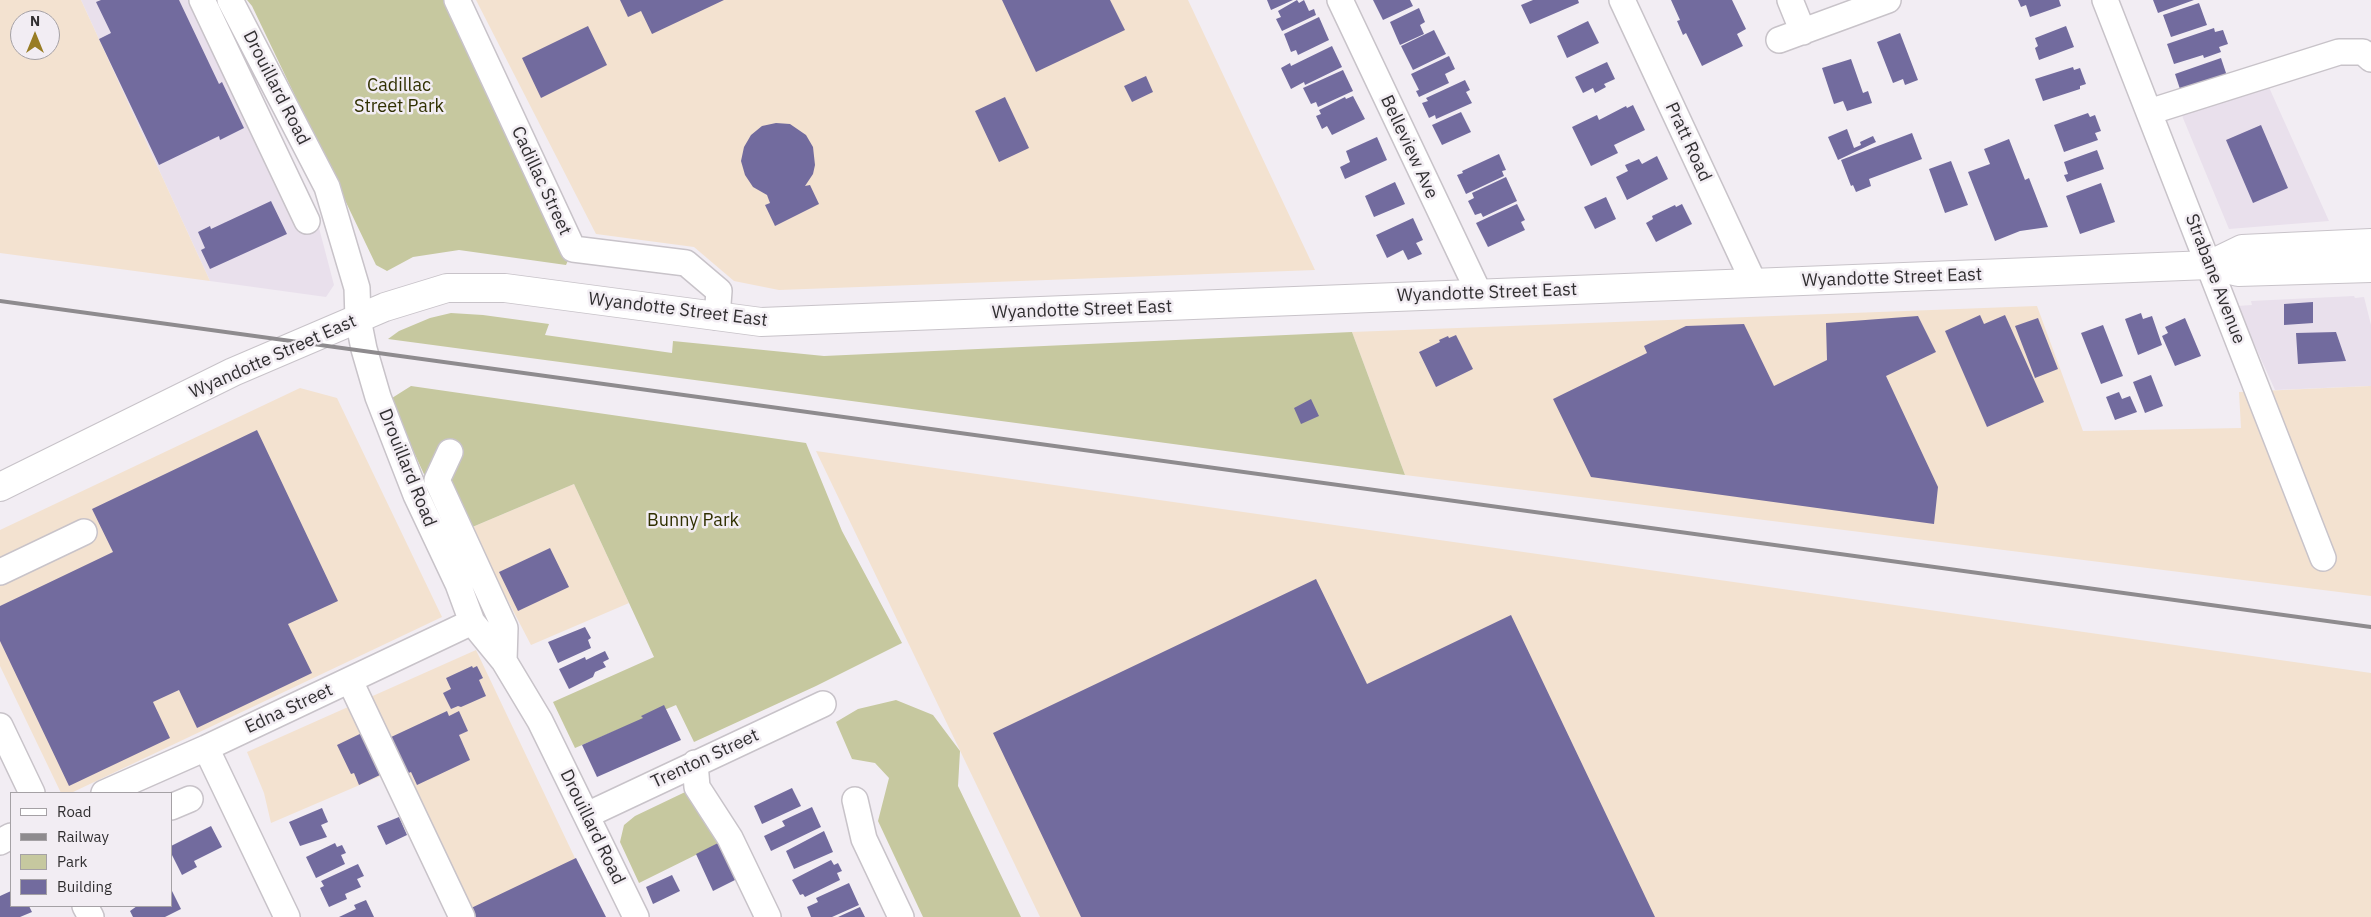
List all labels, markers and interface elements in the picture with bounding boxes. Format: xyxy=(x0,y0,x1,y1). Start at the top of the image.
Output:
north arrow xyxy=(10,10,60,60)
text: N xyxy=(30,12,40,30)
street label: Drouillard Road xyxy=(238,27,314,149)
park label: Cadillac Street Park xyxy=(354,75,444,118)
street label: Belleview Ave xyxy=(1376,92,1442,202)
street label: Pratt Road xyxy=(1660,99,1716,185)
street label: Cadillac Street xyxy=(506,123,576,239)
street label: Strabane Avenue xyxy=(2180,211,2250,347)
street label: Wyandotte Street East xyxy=(1802,264,1982,292)
street label: Wyandotte Street East xyxy=(1397,279,1577,307)
street label: Wyandotte Street East xyxy=(587,288,769,332)
street label: Wyandotte Street East xyxy=(992,296,1172,324)
street label: Wyandotte Street East xyxy=(186,310,360,404)
street label: Drouillard Road xyxy=(374,406,440,530)
park label: Bunny Park xyxy=(647,510,739,532)
street label: Edna Street xyxy=(242,679,336,739)
street label: Trenton Street xyxy=(648,725,762,793)
street label: Drouillard Road xyxy=(555,766,629,888)
legend xyxy=(10,792,172,907)
text: Road xyxy=(57,802,92,821)
text: Railway xyxy=(57,827,109,846)
text: Park xyxy=(57,852,87,871)
text: Building xyxy=(57,877,112,896)

